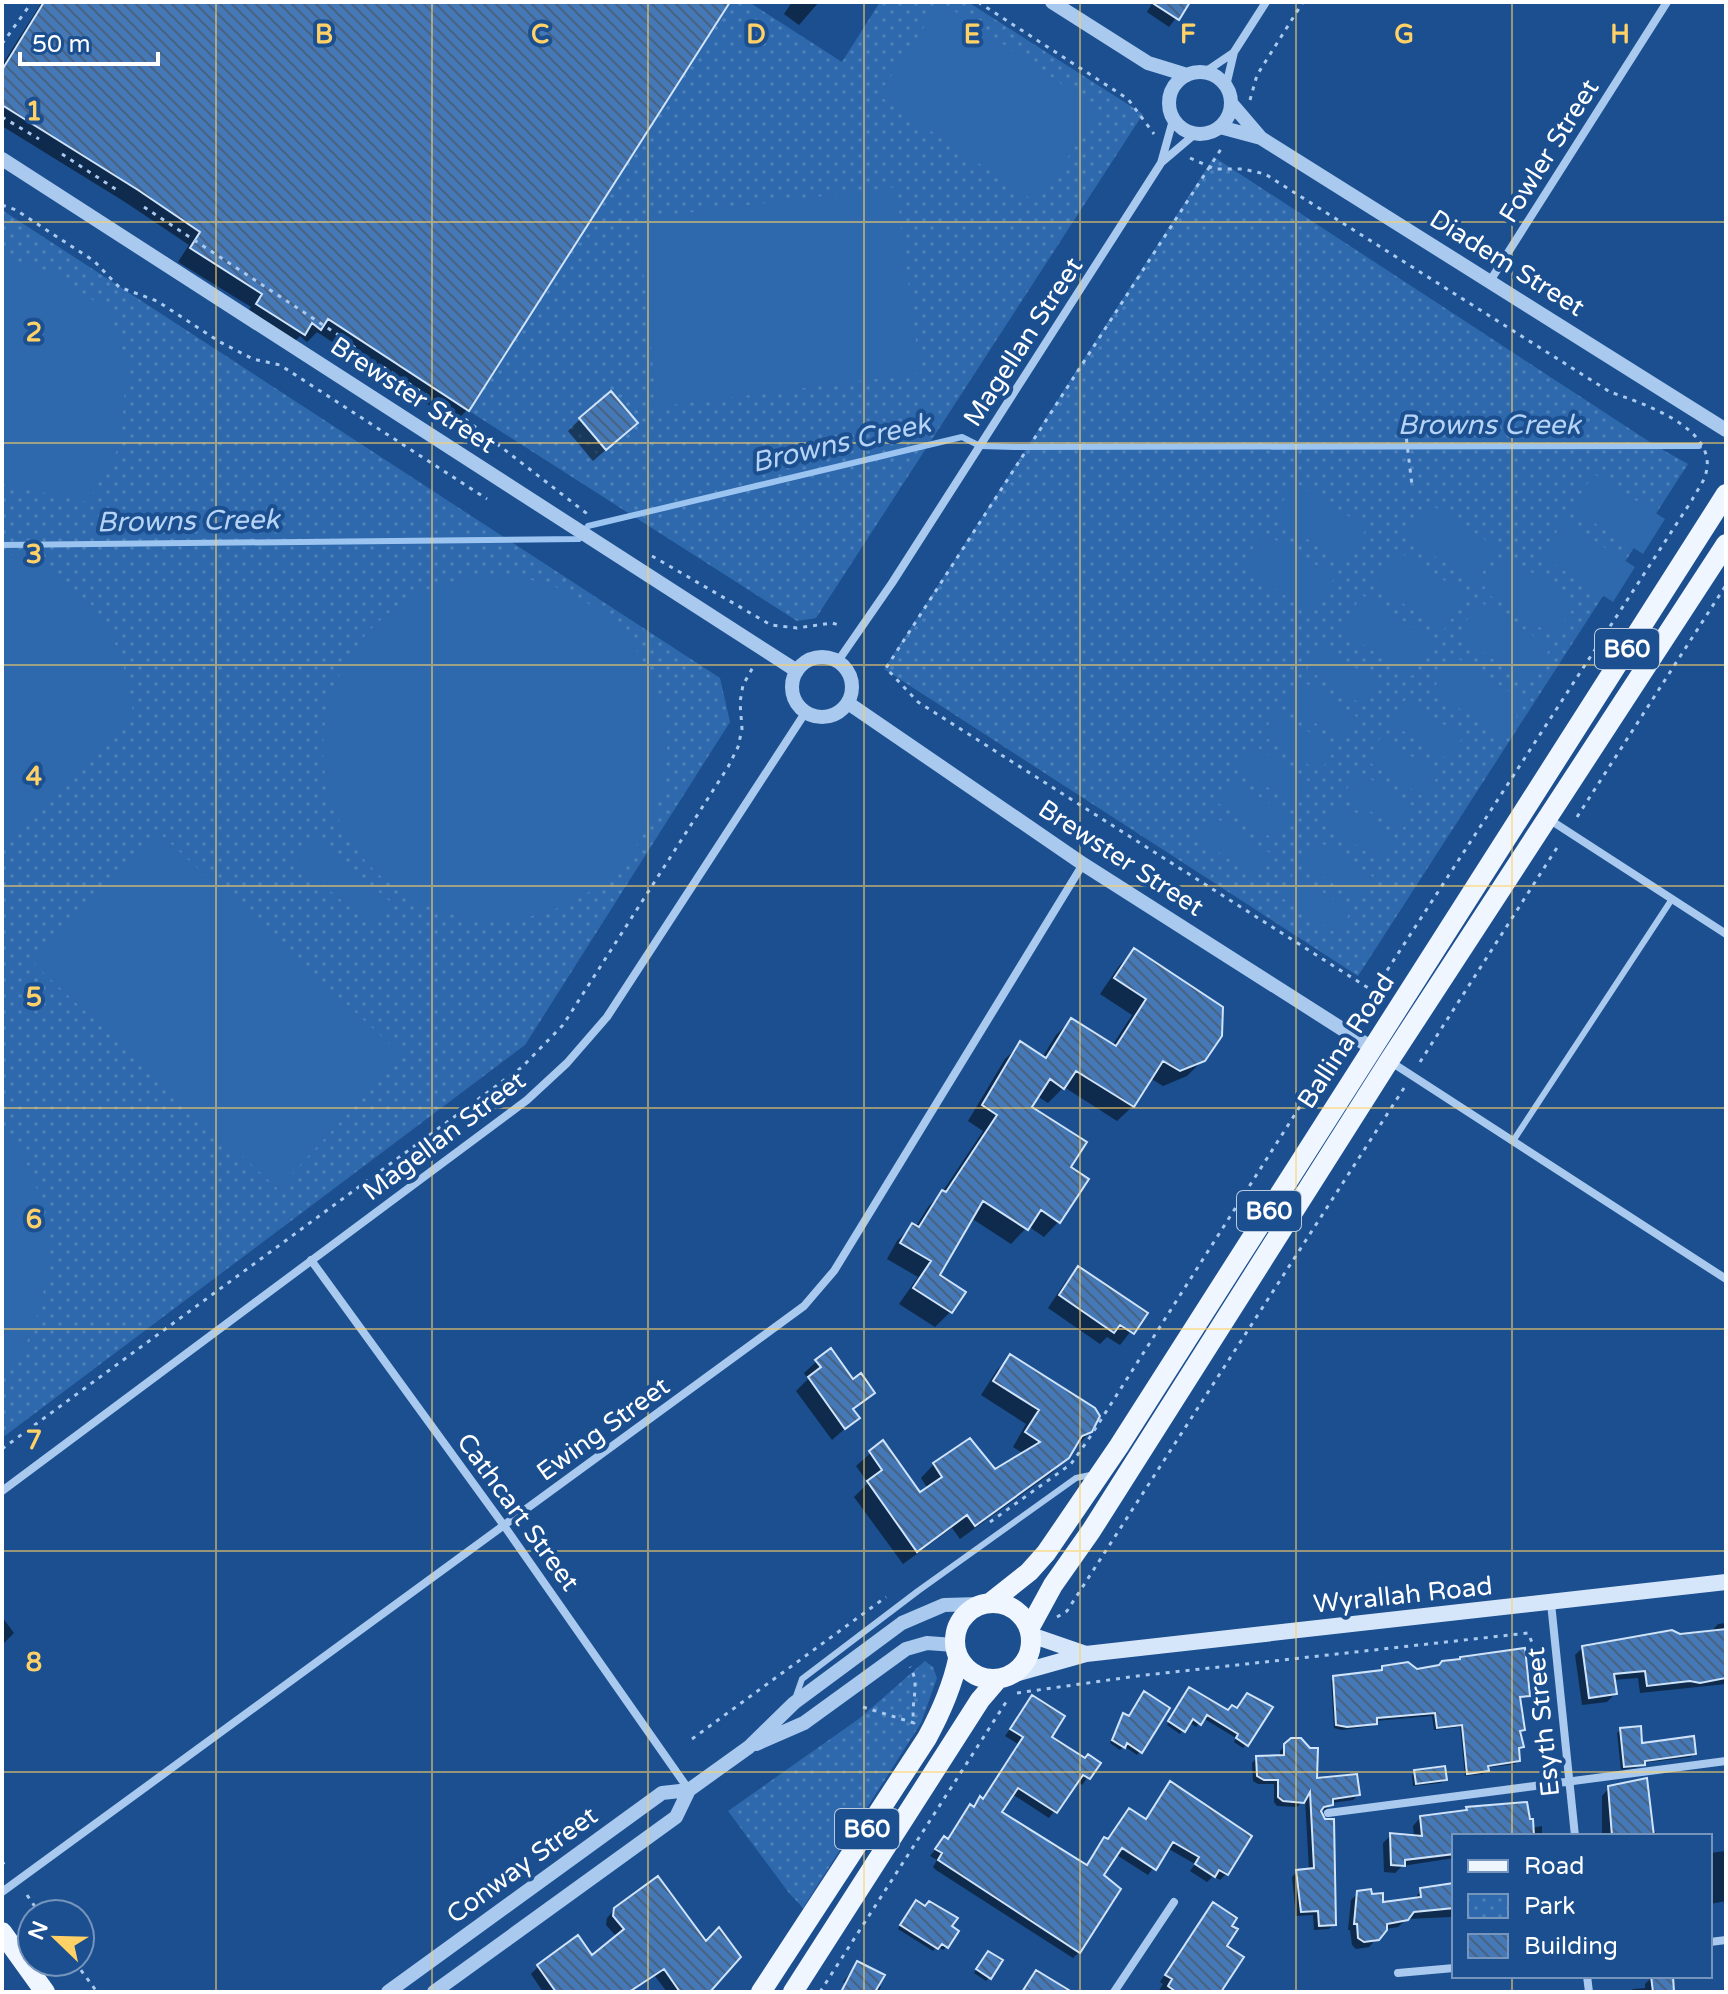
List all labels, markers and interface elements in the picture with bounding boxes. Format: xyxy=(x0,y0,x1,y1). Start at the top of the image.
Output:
scale bar xyxy=(20,16,158,66)
text: B xyxy=(315,19,333,50)
text: C xyxy=(531,19,549,50)
text: D xyxy=(746,19,766,50)
text: E xyxy=(964,19,980,50)
text: F xyxy=(1180,19,1196,50)
text: G xyxy=(1394,19,1414,50)
text: H xyxy=(1610,19,1630,50)
text: 50 m xyxy=(32,30,90,59)
street label: Fowler Street xyxy=(1493,74,1605,228)
text: 1 xyxy=(26,96,42,127)
street label: Diadem Street xyxy=(1424,203,1590,323)
street label: Magellan Street xyxy=(957,252,1089,432)
text: 2 xyxy=(26,317,42,348)
street label: Brewster Street xyxy=(325,330,501,460)
water label: Browns Creek xyxy=(748,405,936,480)
water label: Browns Creek xyxy=(1398,408,1582,442)
water label: Browns Creek xyxy=(96,502,281,540)
text: 3 xyxy=(26,539,42,570)
road number: B60 xyxy=(1595,629,1659,669)
text: 4 xyxy=(26,761,42,792)
street label: Brewster Street xyxy=(1033,793,1209,923)
street label: Ballina Road xyxy=(1291,968,1401,1114)
text: 5 xyxy=(26,982,42,1013)
street label: Magellan Street xyxy=(357,1065,531,1207)
road number: B60 xyxy=(1237,1191,1301,1231)
text: 6 xyxy=(26,1204,42,1235)
street label: Ewing Street xyxy=(531,1370,675,1488)
text: 7 xyxy=(26,1425,42,1456)
street label: Cathcart Street xyxy=(450,1427,586,1597)
street label: Wyrallah Road xyxy=(1312,1570,1494,1620)
street label: Esyth Street xyxy=(1520,1646,1566,1798)
text: 8 xyxy=(26,1647,42,1678)
street label: Conway Street xyxy=(441,1800,604,1930)
road number: B60 xyxy=(835,1809,899,1849)
legend xyxy=(1452,1834,1712,1978)
text: Road xyxy=(1524,1852,1584,1881)
text: Park xyxy=(1524,1892,1575,1921)
north arrow xyxy=(16,1898,96,1978)
text: N xyxy=(23,1917,54,1944)
text: Building xyxy=(1524,1932,1618,1961)

